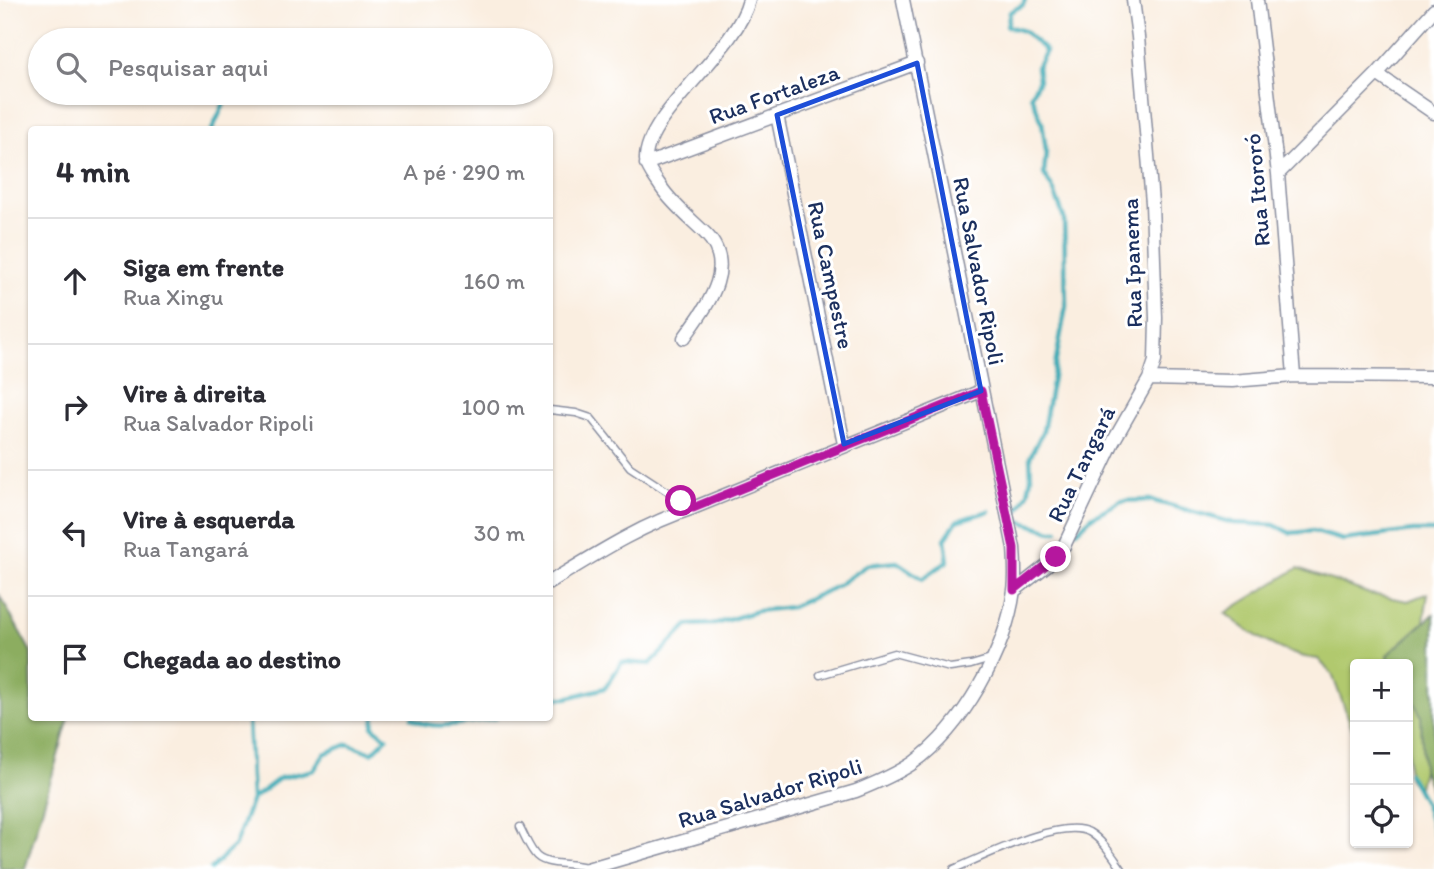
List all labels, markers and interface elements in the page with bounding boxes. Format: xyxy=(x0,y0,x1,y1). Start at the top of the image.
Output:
search box xyxy=(28,28,553,105)
icon: search xyxy=(52,48,90,86)
text: Pesquisar aqui xyxy=(108,51,269,83)
street label: Rua Fortaleza xyxy=(705,57,843,130)
street label: Rua Itororó xyxy=(1238,132,1276,248)
text: 4 min xyxy=(56,153,130,190)
text: A pé · 290 m xyxy=(403,158,525,186)
street label: Rua Salvador Ripoli xyxy=(947,175,1011,367)
street label: Rua Ipanema xyxy=(1116,198,1148,328)
street label: Rua Campestre xyxy=(802,199,860,351)
text: Siga em frente xyxy=(123,251,284,283)
icon: ahead xyxy=(56,262,94,300)
text: 160 m xyxy=(463,267,525,295)
text: Rua Xingu xyxy=(123,283,223,311)
text: Vire à direita xyxy=(123,377,266,409)
icon: right xyxy=(56,388,94,426)
text: 100 m xyxy=(461,393,525,421)
street label: Rua Tangará xyxy=(1041,401,1121,527)
text: Rua Salvador Ripoli xyxy=(123,409,314,437)
route start xyxy=(665,485,696,516)
text: Vire à esquerda xyxy=(123,503,295,535)
icon: left xyxy=(56,514,94,552)
text: 30 m xyxy=(474,519,525,547)
text: Rua Tangará xyxy=(123,535,249,563)
route end xyxy=(1040,541,1071,572)
icon: arrive xyxy=(56,640,94,678)
text: Chegada ao destino xyxy=(123,643,341,675)
map controls xyxy=(1350,659,1413,848)
button: + xyxy=(1350,659,1413,722)
button: − xyxy=(1350,722,1413,785)
street label: Rua Salvador Ripoli xyxy=(675,752,865,834)
button: locate xyxy=(1350,785,1413,848)

